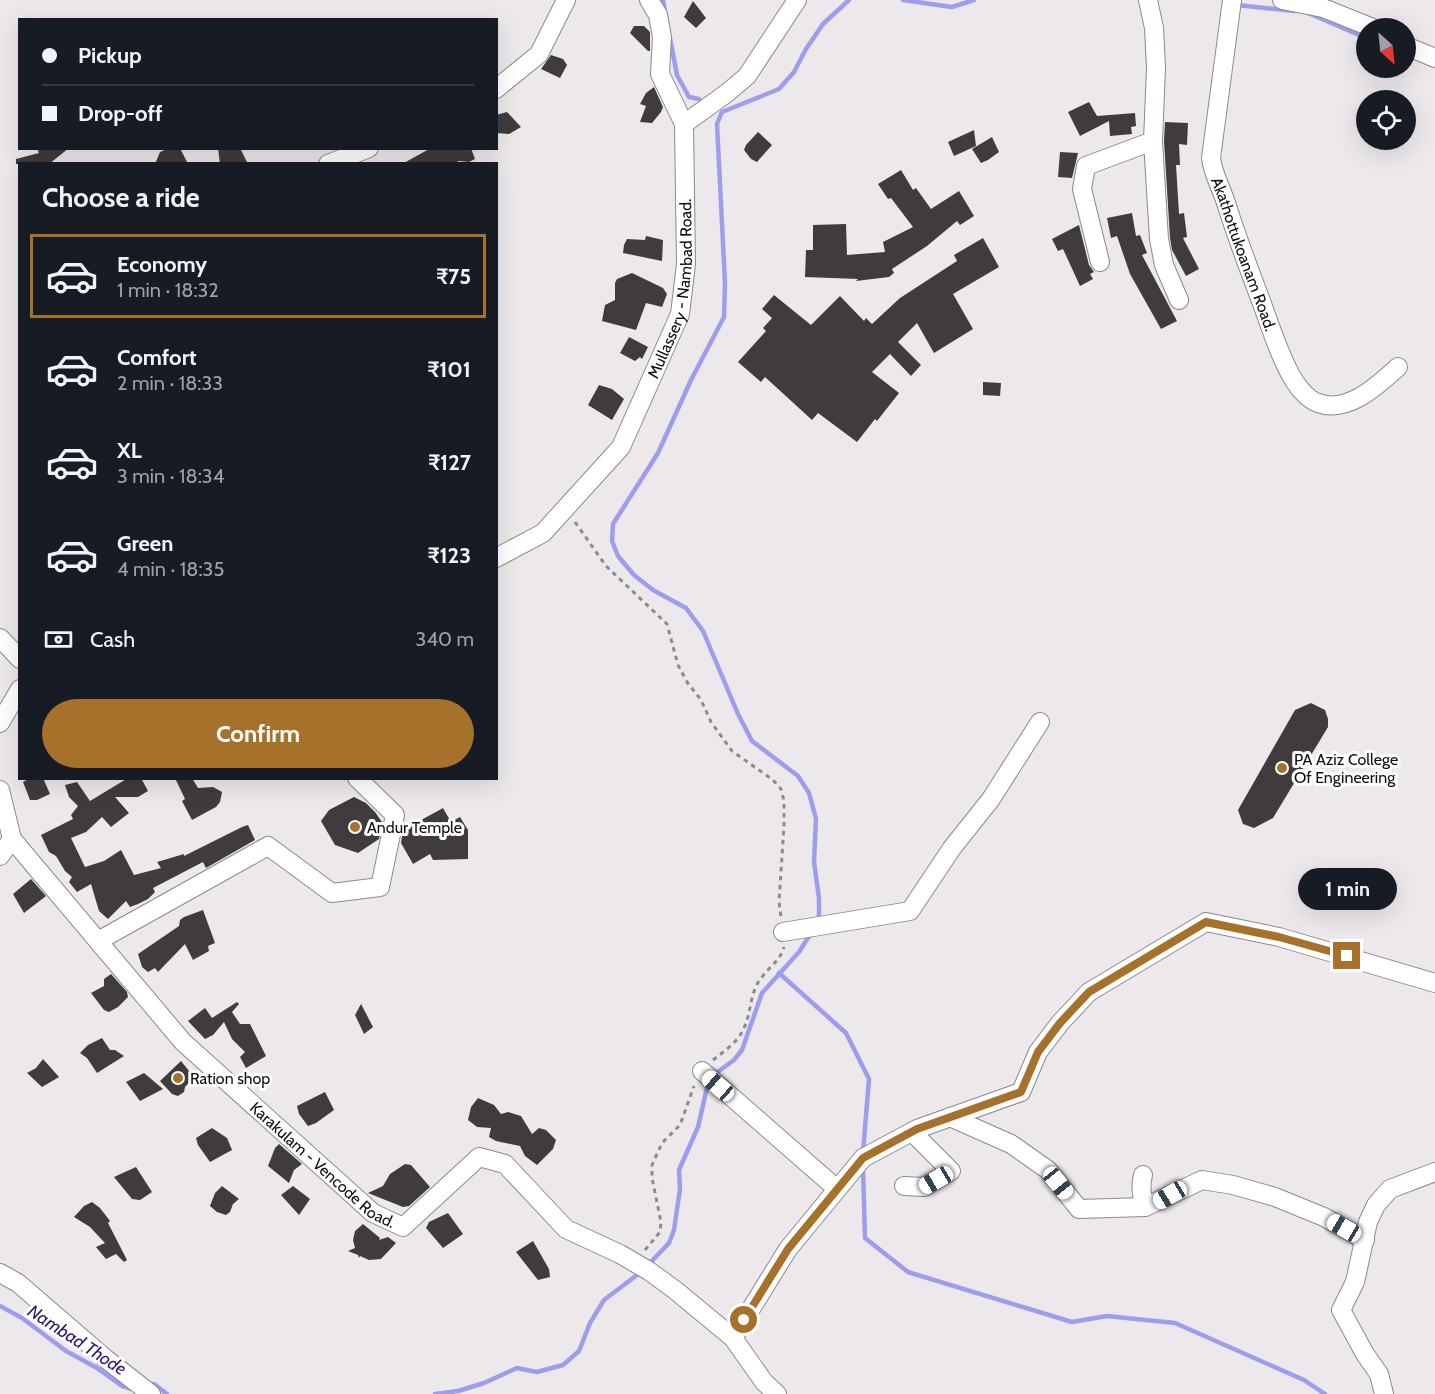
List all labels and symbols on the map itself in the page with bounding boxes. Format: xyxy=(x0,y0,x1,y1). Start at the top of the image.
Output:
north arrow xyxy=(1356,18,1416,78)
street label: Akathottukoanam Road. xyxy=(1207,174,1280,334)
street label: Mullassery - Nambad Road. xyxy=(644,199,696,381)
place label: PA Aziz College Of Engineering xyxy=(1294,750,1398,787)
marker: PA Aziz College Of Engineering xyxy=(1275,761,1289,775)
place label: Andur Temple xyxy=(367,818,462,837)
marker: Andur Temple xyxy=(348,820,362,834)
callout: 1 min xyxy=(1298,869,1396,911)
route end xyxy=(1333,942,1360,969)
car xyxy=(699,1067,737,1105)
place label: Ration shop xyxy=(190,1069,270,1088)
marker: Ration shop xyxy=(171,1071,185,1085)
street label: Karakulam - Vencode Road. xyxy=(246,1098,398,1232)
car xyxy=(916,1163,956,1197)
car xyxy=(1040,1163,1076,1203)
car xyxy=(1150,1178,1190,1212)
car xyxy=(1324,1211,1364,1245)
water label: Nambad Thode xyxy=(24,1300,130,1380)
route start xyxy=(730,1306,757,1333)

